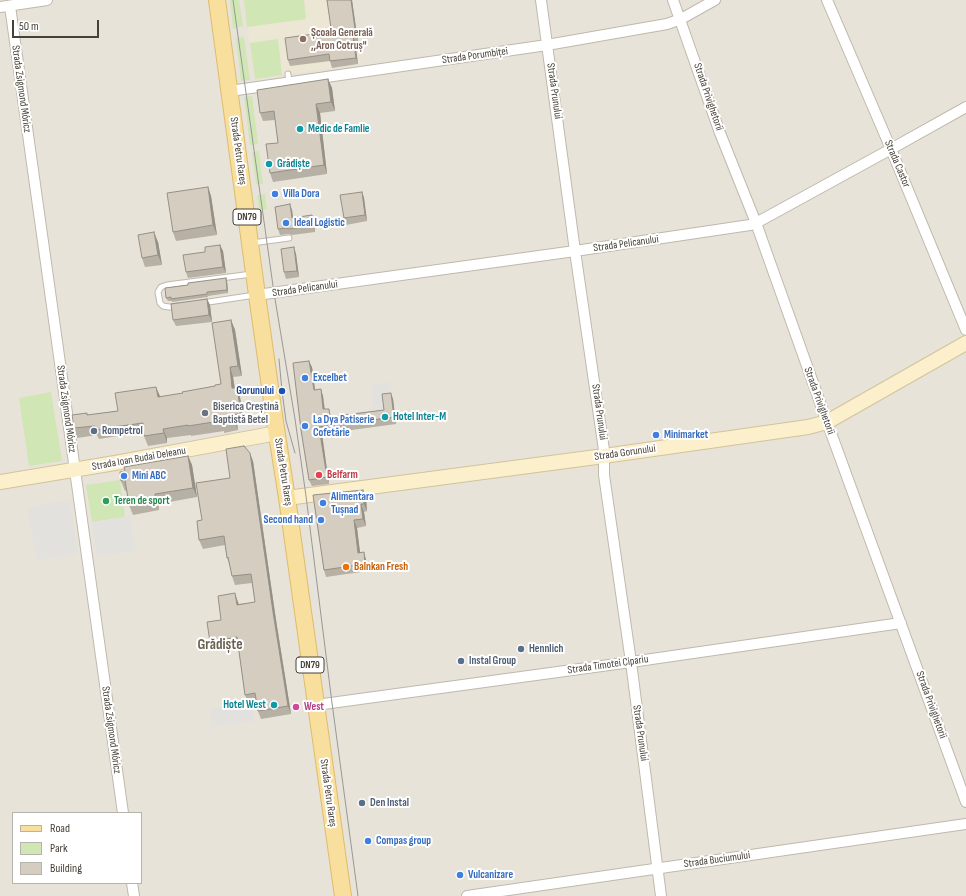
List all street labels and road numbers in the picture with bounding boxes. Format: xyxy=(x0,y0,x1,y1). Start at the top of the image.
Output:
street label: Strada Zsigmond Móricz xyxy=(8,45,34,133)
street label: Strada Porumbiței xyxy=(441,45,509,67)
street label: Strada Privighetorii xyxy=(690,61,726,133)
street label: Strada Prunului xyxy=(544,62,564,120)
street label: Strada Petru Rareș xyxy=(227,116,249,186)
street label: Strada Castor xyxy=(881,138,913,190)
road number: DN79 xyxy=(233,209,261,225)
street label: Strada Pelicanului xyxy=(593,233,659,255)
street label: Strada Pelicanului xyxy=(272,278,338,300)
street label: Strada Zsigmond Móricz xyxy=(53,365,79,453)
street label: Strada Privighetorii xyxy=(801,366,837,436)
street label: Strada Prunului xyxy=(589,383,609,441)
street label: Strada Petru Rareș xyxy=(271,437,295,507)
street label: Strada Gorunului xyxy=(594,442,656,464)
street label: Strada Ioan Budai Deleanu xyxy=(91,444,187,474)
street label: Strada Timotei Cipariu xyxy=(567,653,649,677)
road number: DN79 xyxy=(296,657,324,673)
street label: Strada Privighetorii xyxy=(913,670,949,740)
street label: Strada Zsigmond Móricz xyxy=(98,686,124,774)
street label: Strada Prunului xyxy=(630,704,650,762)
street label: Strada Petru Rareș xyxy=(317,758,339,828)
street label: Strada Buciumului xyxy=(683,849,751,871)

